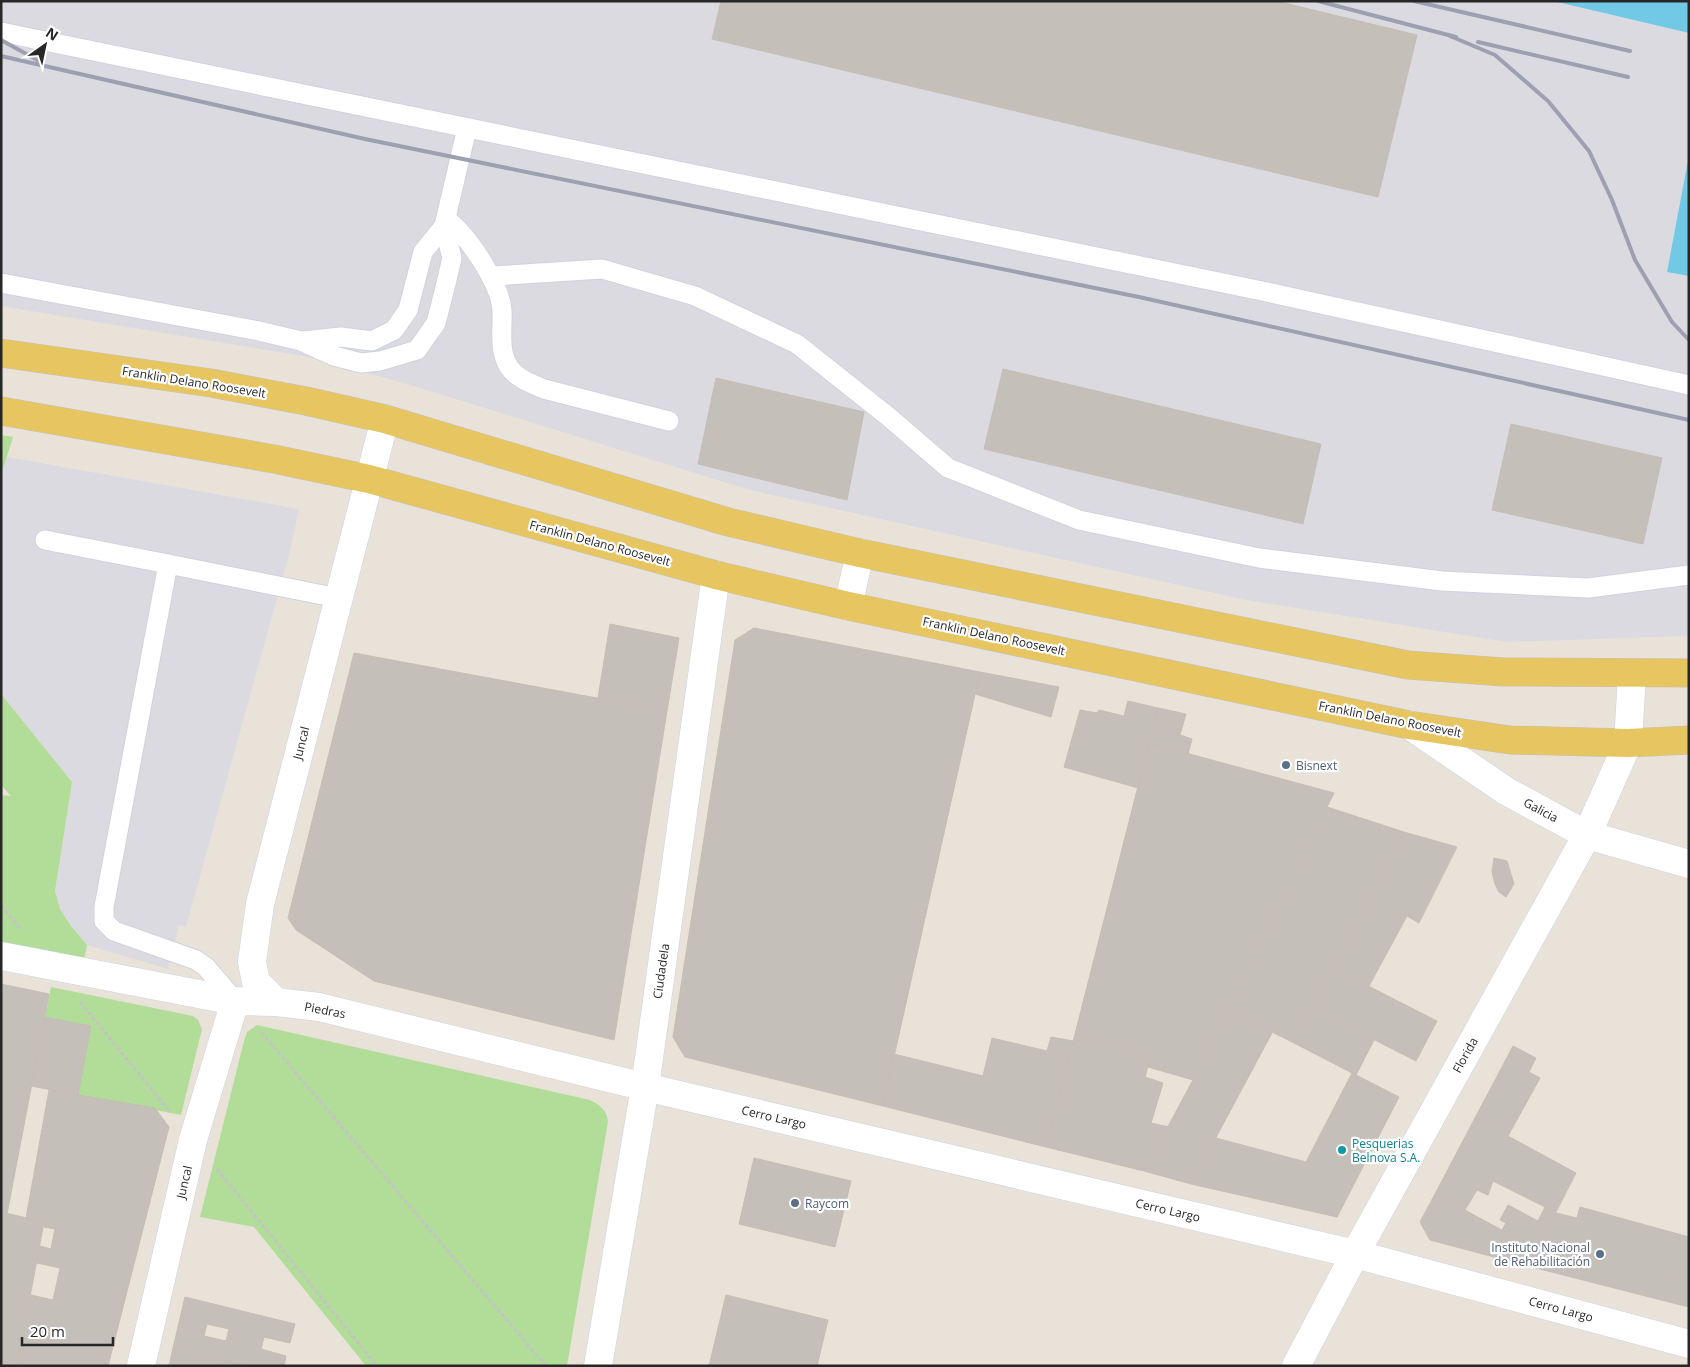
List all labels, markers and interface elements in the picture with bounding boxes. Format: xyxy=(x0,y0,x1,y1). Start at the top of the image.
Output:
north arrow xyxy=(20,20,70,70)
text: N xyxy=(42,23,62,45)
street label: Franklin Delano Roosevelt xyxy=(121,362,267,402)
street label: Franklin Delano Roosevelt xyxy=(528,516,672,570)
street label: Franklin Delano Roosevelt xyxy=(921,613,1067,659)
street label: Franklin Delano Roosevelt xyxy=(1317,697,1463,741)
street label: Juncal xyxy=(288,725,313,762)
place label: Bisnext xyxy=(1296,757,1337,774)
marker: Bisnext xyxy=(1280,759,1292,771)
street label: Galicia xyxy=(1521,794,1561,826)
street label: Ciudadela xyxy=(649,942,673,1000)
street label: Piedras xyxy=(303,998,347,1022)
street label: Florida xyxy=(1448,1034,1482,1076)
street label: Cerro Largo xyxy=(740,1101,808,1133)
place label: Pesquerias Belnova S.A. xyxy=(1352,1135,1420,1166)
marker: Pesquerias Belnova S.A. xyxy=(1336,1144,1348,1156)
street label: Juncal xyxy=(172,1164,196,1201)
street label: Cerro Largo xyxy=(1134,1194,1202,1226)
place label: Raycom xyxy=(805,1195,849,1212)
marker: Raycom xyxy=(789,1197,801,1209)
place label: Instituto Nacional de Rehabilitación xyxy=(1491,1239,1590,1270)
marker: Instituto Nacional de Rehabilitación xyxy=(1594,1248,1606,1260)
street label: Cerro Largo xyxy=(1527,1292,1595,1326)
scale bar xyxy=(22,1314,114,1346)
text: 20 m xyxy=(30,1321,65,1341)

